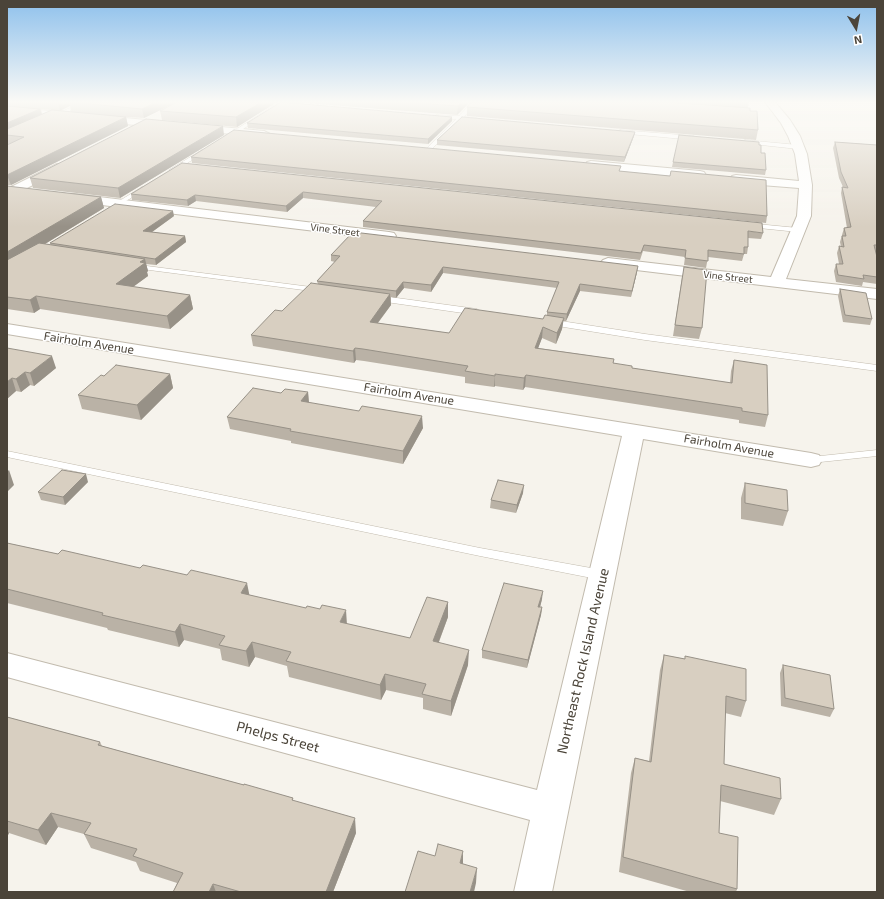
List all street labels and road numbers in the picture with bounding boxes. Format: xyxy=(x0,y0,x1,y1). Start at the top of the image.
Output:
street label: Vine Street xyxy=(310,221,360,239)
street label: Vine Street xyxy=(703,268,753,286)
street label: Fairholm Avenue xyxy=(43,329,135,357)
street label: Fairholm Avenue xyxy=(363,380,455,408)
street label: Fairholm Avenue xyxy=(683,431,775,461)
street label: Northeast Rock Island Avenue xyxy=(553,566,613,756)
street label: Phelps Street xyxy=(235,718,321,756)

